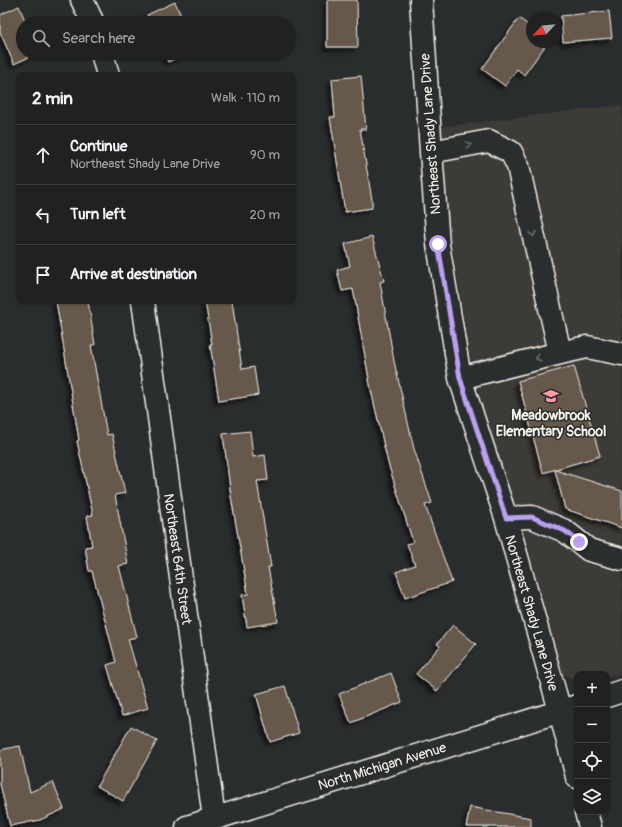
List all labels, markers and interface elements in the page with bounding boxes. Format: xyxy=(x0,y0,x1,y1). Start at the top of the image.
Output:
north arrow xyxy=(526,12,562,48)
search box xyxy=(16,16,296,60)
icon: search xyxy=(30,27,52,49)
text: Search here xyxy=(62,29,135,48)
street label: Northeast Shady Lane Drive xyxy=(416,53,445,215)
text: 2 min xyxy=(32,88,73,109)
text: Walk · 110 m xyxy=(211,90,280,106)
text: Continue xyxy=(70,137,128,156)
one-way arrow xyxy=(466,141,472,150)
icon: ahead xyxy=(32,144,54,166)
text: 90 m xyxy=(250,147,280,163)
text: Northeast Shady Lane Drive xyxy=(70,156,220,172)
icon: left xyxy=(32,204,54,226)
text: Turn left xyxy=(70,205,126,224)
text: 20 m xyxy=(249,207,280,223)
one-way arrow xyxy=(529,231,537,237)
route start xyxy=(429,235,447,253)
icon: arrive xyxy=(32,264,54,286)
text: Arrive at destination xyxy=(70,265,197,284)
one-way arrow xyxy=(535,354,542,362)
school or university icon: Meadowbrook Elementary School xyxy=(542,387,560,405)
place label: Meadowbrook Elementary School xyxy=(496,407,606,440)
street label: Northeast 64th Street xyxy=(160,493,195,626)
street label: Northeast Shady Lane Drive xyxy=(501,533,562,693)
route end xyxy=(570,533,588,551)
map controls xyxy=(574,671,610,815)
button: + xyxy=(574,671,610,707)
button: − xyxy=(574,707,610,743)
street label: North Michigan Avenue xyxy=(316,739,448,794)
button: locate xyxy=(574,743,610,779)
button: layers xyxy=(574,779,610,815)

